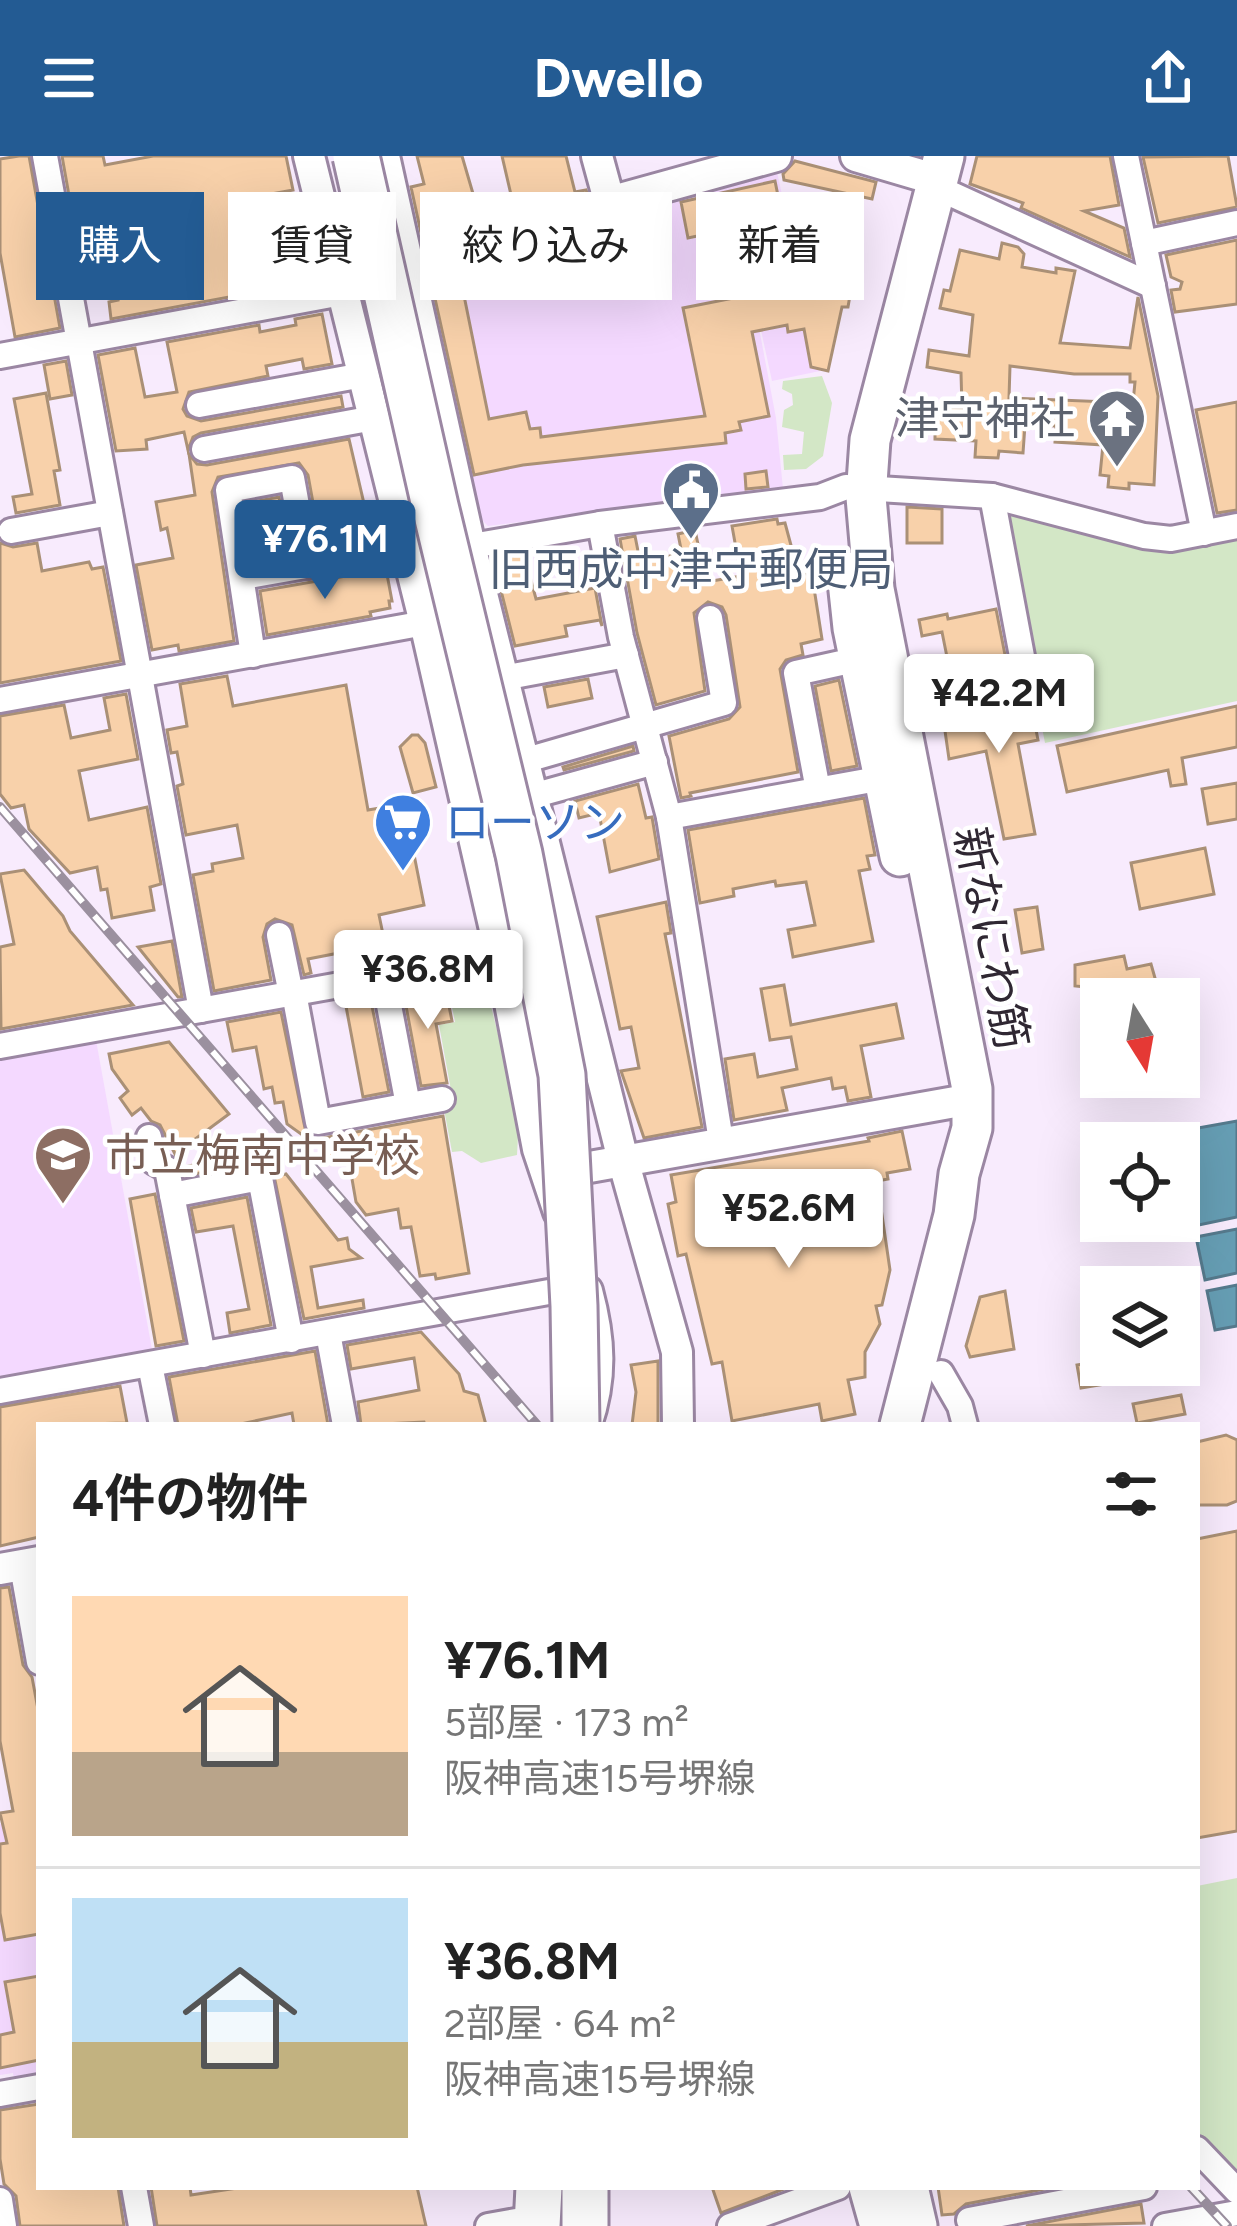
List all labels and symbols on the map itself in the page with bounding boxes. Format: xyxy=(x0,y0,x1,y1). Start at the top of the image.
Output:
temple icon: 津守神社 xyxy=(1086,387,1148,469)
place label: 津守神社 xyxy=(895,391,1075,445)
public building icon: 旧西成中津守郵便局 xyxy=(660,459,722,541)
pin: ¥76.1M xyxy=(227,500,423,602)
place label: 旧西成中津守郵便局 xyxy=(488,542,894,596)
pin: ¥42.2M xyxy=(901,654,1097,756)
supermarket icon: ローソン xyxy=(372,791,434,873)
place label: ローソン xyxy=(445,795,625,849)
street label: 新なにわ筋 xyxy=(944,822,1040,1054)
pin: ¥36.8M xyxy=(330,930,526,1032)
north arrow xyxy=(1080,978,1200,1098)
school or university icon: 市立梅南中学校 xyxy=(32,1124,94,1206)
place label: 市立梅南中学校 xyxy=(105,1128,420,1182)
pin: ¥52.6M xyxy=(691,1169,887,1271)

